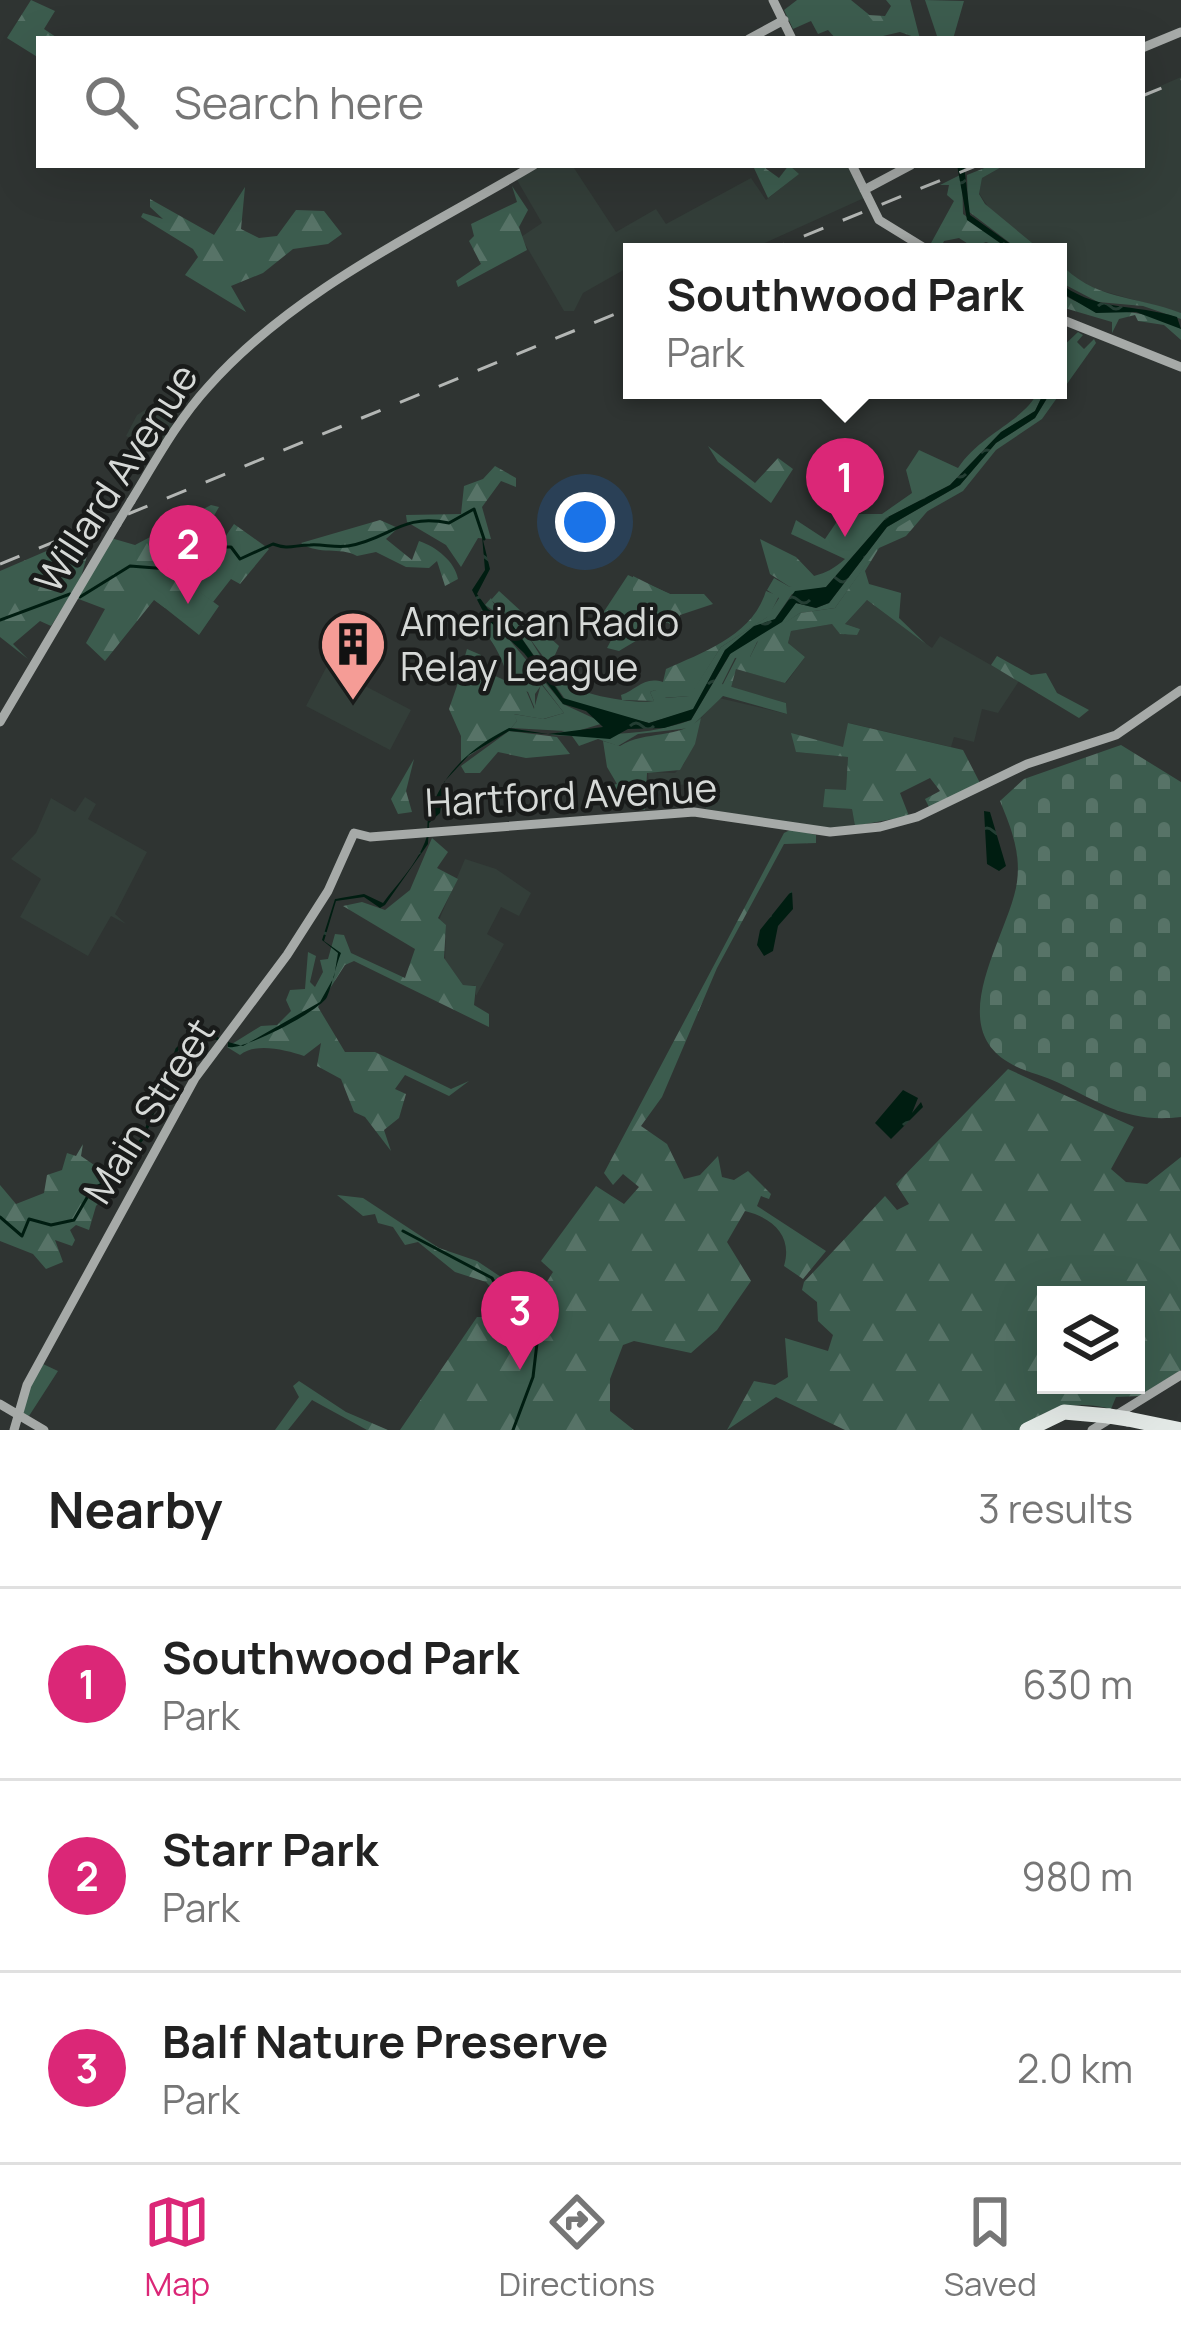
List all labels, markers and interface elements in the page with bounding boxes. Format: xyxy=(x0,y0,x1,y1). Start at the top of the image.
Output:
search box xyxy=(36,36,1145,168)
icon: search xyxy=(78,69,144,135)
text: Search here xyxy=(174,71,424,133)
popup xyxy=(623,243,1067,399)
text: Southwood Park xyxy=(667,263,1024,325)
text: Park xyxy=(667,325,744,379)
street label: Willard Avenue xyxy=(21,353,209,602)
pin: 1 xyxy=(806,438,884,537)
your location xyxy=(555,492,615,552)
pin: 2 xyxy=(149,505,227,604)
place label: American Radio Relay League xyxy=(400,594,679,693)
building icon: American Radio Relay League xyxy=(318,609,388,703)
street label: Hartford Avenue xyxy=(424,759,718,829)
street label: Main Street xyxy=(70,1008,226,1213)
pin: 3 xyxy=(481,1271,559,1370)
map controls xyxy=(1037,1286,1145,1394)
button: layers xyxy=(1037,1286,1145,1394)
text: Nearby xyxy=(48,1474,223,1543)
text: 3 results xyxy=(978,1481,1133,1535)
text: Southwood Park xyxy=(162,1626,519,1688)
text: 1 xyxy=(78,1657,96,1711)
text: 630 m xyxy=(1023,1657,1133,1711)
text: Park xyxy=(162,1688,240,1742)
text: Starr Park xyxy=(162,1818,378,1880)
text: 2 xyxy=(75,1849,99,1903)
text: 980 m xyxy=(1021,1849,1133,1903)
text: Park xyxy=(162,1880,240,1934)
text: Balf Nature Preserve xyxy=(162,2010,608,2072)
text: 3 xyxy=(76,2041,98,2095)
text: 2.0 km xyxy=(1017,2041,1133,2095)
text: Park xyxy=(162,2072,240,2126)
tab: Map xyxy=(144,2189,210,2306)
tab: Directions xyxy=(499,2189,655,2306)
tab: Saved xyxy=(944,2189,1037,2306)

